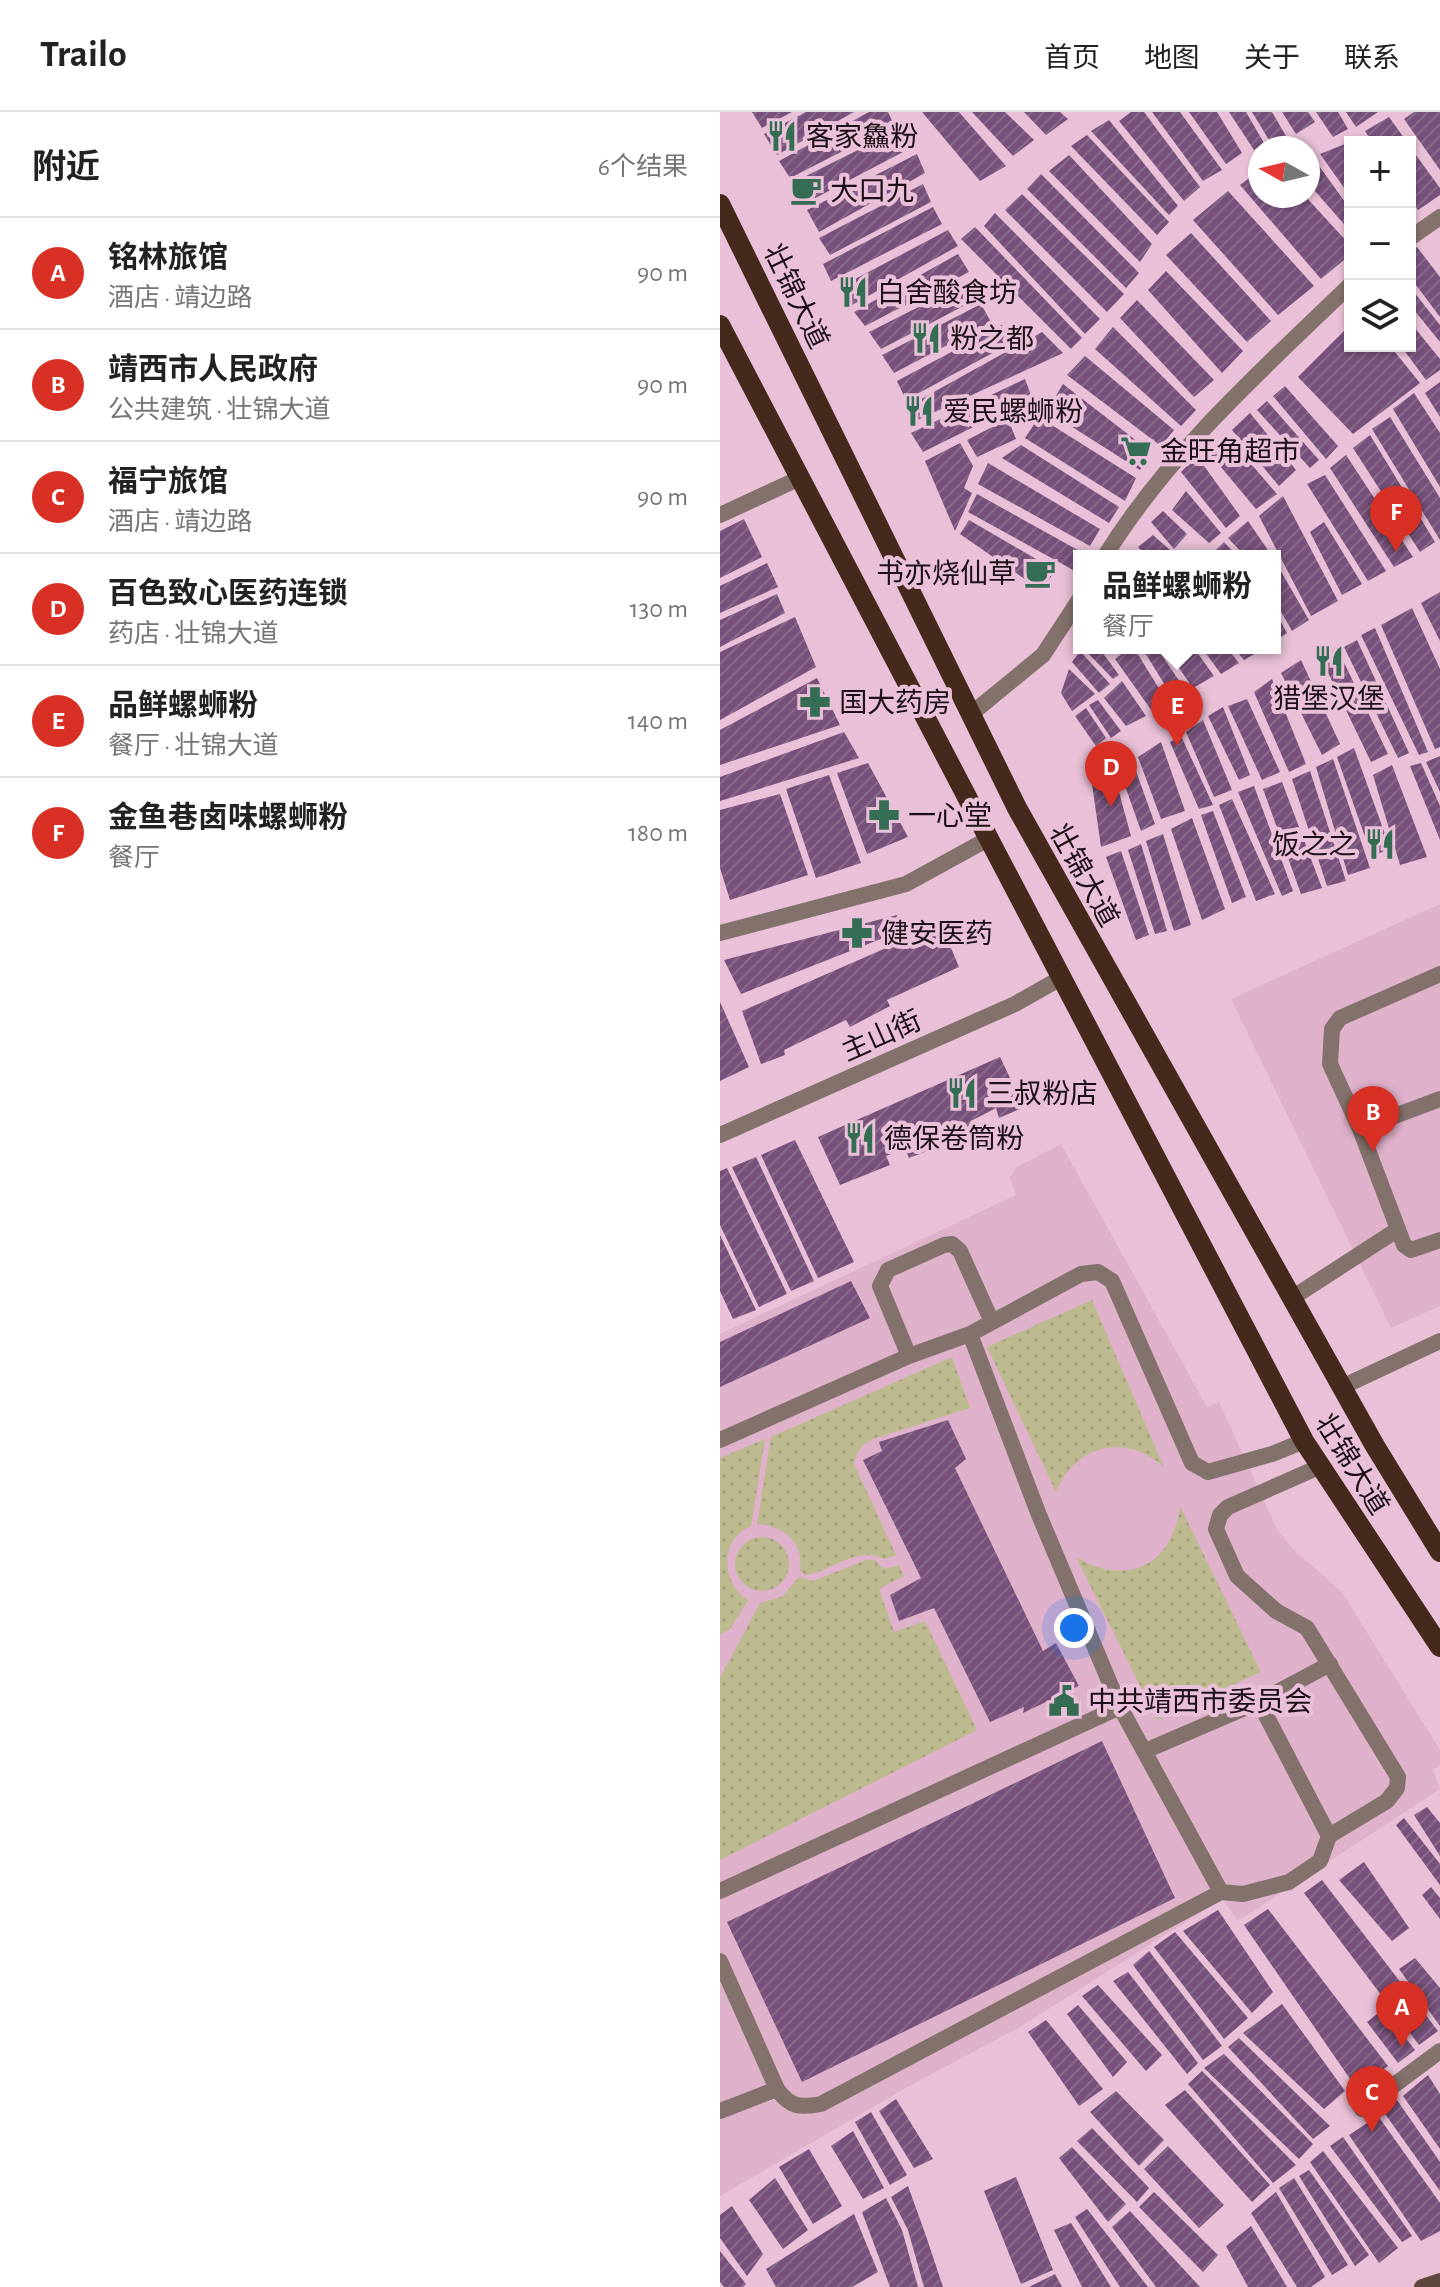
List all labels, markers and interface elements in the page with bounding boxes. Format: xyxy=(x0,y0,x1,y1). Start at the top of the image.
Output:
text: Trailo xyxy=(40,36,127,74)
text: 首页 xyxy=(1044,45,1100,73)
text: 地图 xyxy=(1144,45,1200,73)
text: 关于 xyxy=(1244,45,1300,73)
text: 联系 xyxy=(1344,45,1400,73)
restaurant icon: 客家鱻粉 xyxy=(765,119,799,153)
place label: 客家鱻粉 xyxy=(806,122,918,152)
north arrow xyxy=(1248,136,1320,208)
map controls xyxy=(1344,136,1416,352)
button: + xyxy=(1344,136,1416,208)
text: 附近 xyxy=(32,151,100,185)
text: 6个结果 xyxy=(598,154,688,180)
cafe icon: 大口九 xyxy=(789,173,823,207)
place label: 大口九 xyxy=(830,176,914,206)
button: − xyxy=(1344,208,1416,280)
street label: 壮锦大道 xyxy=(758,240,834,353)
text: 铭林旅馆 xyxy=(108,243,228,273)
text: A xyxy=(50,260,66,286)
text: 90 m xyxy=(637,260,688,286)
restaurant icon: 白舍酸食坊 xyxy=(836,275,870,309)
place label: 白舍酸食坊 xyxy=(877,278,1017,308)
button: layers xyxy=(1344,280,1416,352)
text: 酒店 · 靖边路 xyxy=(108,285,253,311)
restaurant icon: 粉之都 xyxy=(909,321,943,355)
place label: 粉之都 xyxy=(950,324,1034,354)
text: 靖西市人民政府 xyxy=(108,355,318,385)
text: B xyxy=(50,372,66,398)
text: 90 m xyxy=(637,372,688,398)
restaurant icon: 爱民螺蛳粉 xyxy=(902,394,936,428)
text: 公共建筑 · 壮锦大道 xyxy=(108,397,331,423)
place label: 爱民螺蛳粉 xyxy=(943,397,1083,427)
supermarket icon: 金旺角超市 xyxy=(1119,434,1153,468)
place label: 金旺角超市 xyxy=(1160,437,1300,467)
text: 福宁旅馆 xyxy=(108,467,228,497)
text: C xyxy=(51,484,65,510)
text: 90 m xyxy=(637,484,688,510)
pin: F xyxy=(1370,486,1422,552)
text: 酒店 · 靖边路 xyxy=(108,509,253,535)
popup xyxy=(1073,550,1281,654)
cafe icon: 书亦烧仙草 xyxy=(1023,556,1057,590)
place label: 书亦烧仙草 xyxy=(876,559,1016,589)
text: 品鲜螺蛳粉 xyxy=(1102,572,1252,602)
text: 百色致心医药连锁 xyxy=(108,579,348,609)
text: D xyxy=(49,596,67,622)
text: 130 m xyxy=(630,596,688,622)
text: 餐厅 xyxy=(1102,614,1154,640)
text: 药店 · 壮锦大道 xyxy=(108,621,279,647)
restaurant icon: 猎堡汉堡 xyxy=(1312,644,1346,678)
pin: E xyxy=(1151,680,1203,746)
place label: 猎堡汉堡 xyxy=(1273,684,1385,714)
pharmacy icon: 国大药房 xyxy=(798,685,832,719)
place label: 国大药房 xyxy=(839,688,951,718)
text: 品鲜螺蛳粉 xyxy=(108,691,258,721)
text: E xyxy=(51,708,65,734)
text: 140 m xyxy=(628,708,688,734)
text: 餐厅 · 壮锦大道 xyxy=(108,733,279,759)
pin: D xyxy=(1085,741,1137,807)
pharmacy icon: 一心堂 xyxy=(867,798,901,832)
place label: 一心堂 xyxy=(908,801,992,831)
text: 金鱼巷卤味螺蛳粉 xyxy=(108,803,348,833)
street label: 壮锦大道 xyxy=(1044,819,1124,932)
text: F xyxy=(52,820,64,846)
text: 180 m xyxy=(628,820,688,846)
restaurant icon: 饭之之 xyxy=(1363,827,1397,861)
place label: 饭之之 xyxy=(1272,830,1356,860)
text: 餐厅 xyxy=(108,845,160,871)
pharmacy icon: 健安医药 xyxy=(840,916,874,950)
place label: 健安医药 xyxy=(881,919,993,949)
street label: 主山街 xyxy=(837,1005,926,1067)
restaurant icon: 三叔粉店 xyxy=(945,1076,979,1110)
place label: 三叔粉店 xyxy=(986,1079,1098,1109)
pin: B xyxy=(1347,1086,1399,1152)
restaurant icon: 德保卷筒粉 xyxy=(843,1121,877,1155)
place label: 德保卷筒粉 xyxy=(884,1124,1024,1154)
street label: 壮锦大道 xyxy=(1310,1409,1395,1520)
your location xyxy=(1054,1608,1094,1648)
public building icon: 中共靖西市委员会 xyxy=(1047,1684,1081,1718)
place label: 中共靖西市委员会 xyxy=(1088,1687,1312,1717)
pin: A xyxy=(1376,1981,1428,2047)
pin: C xyxy=(1346,2066,1398,2132)

